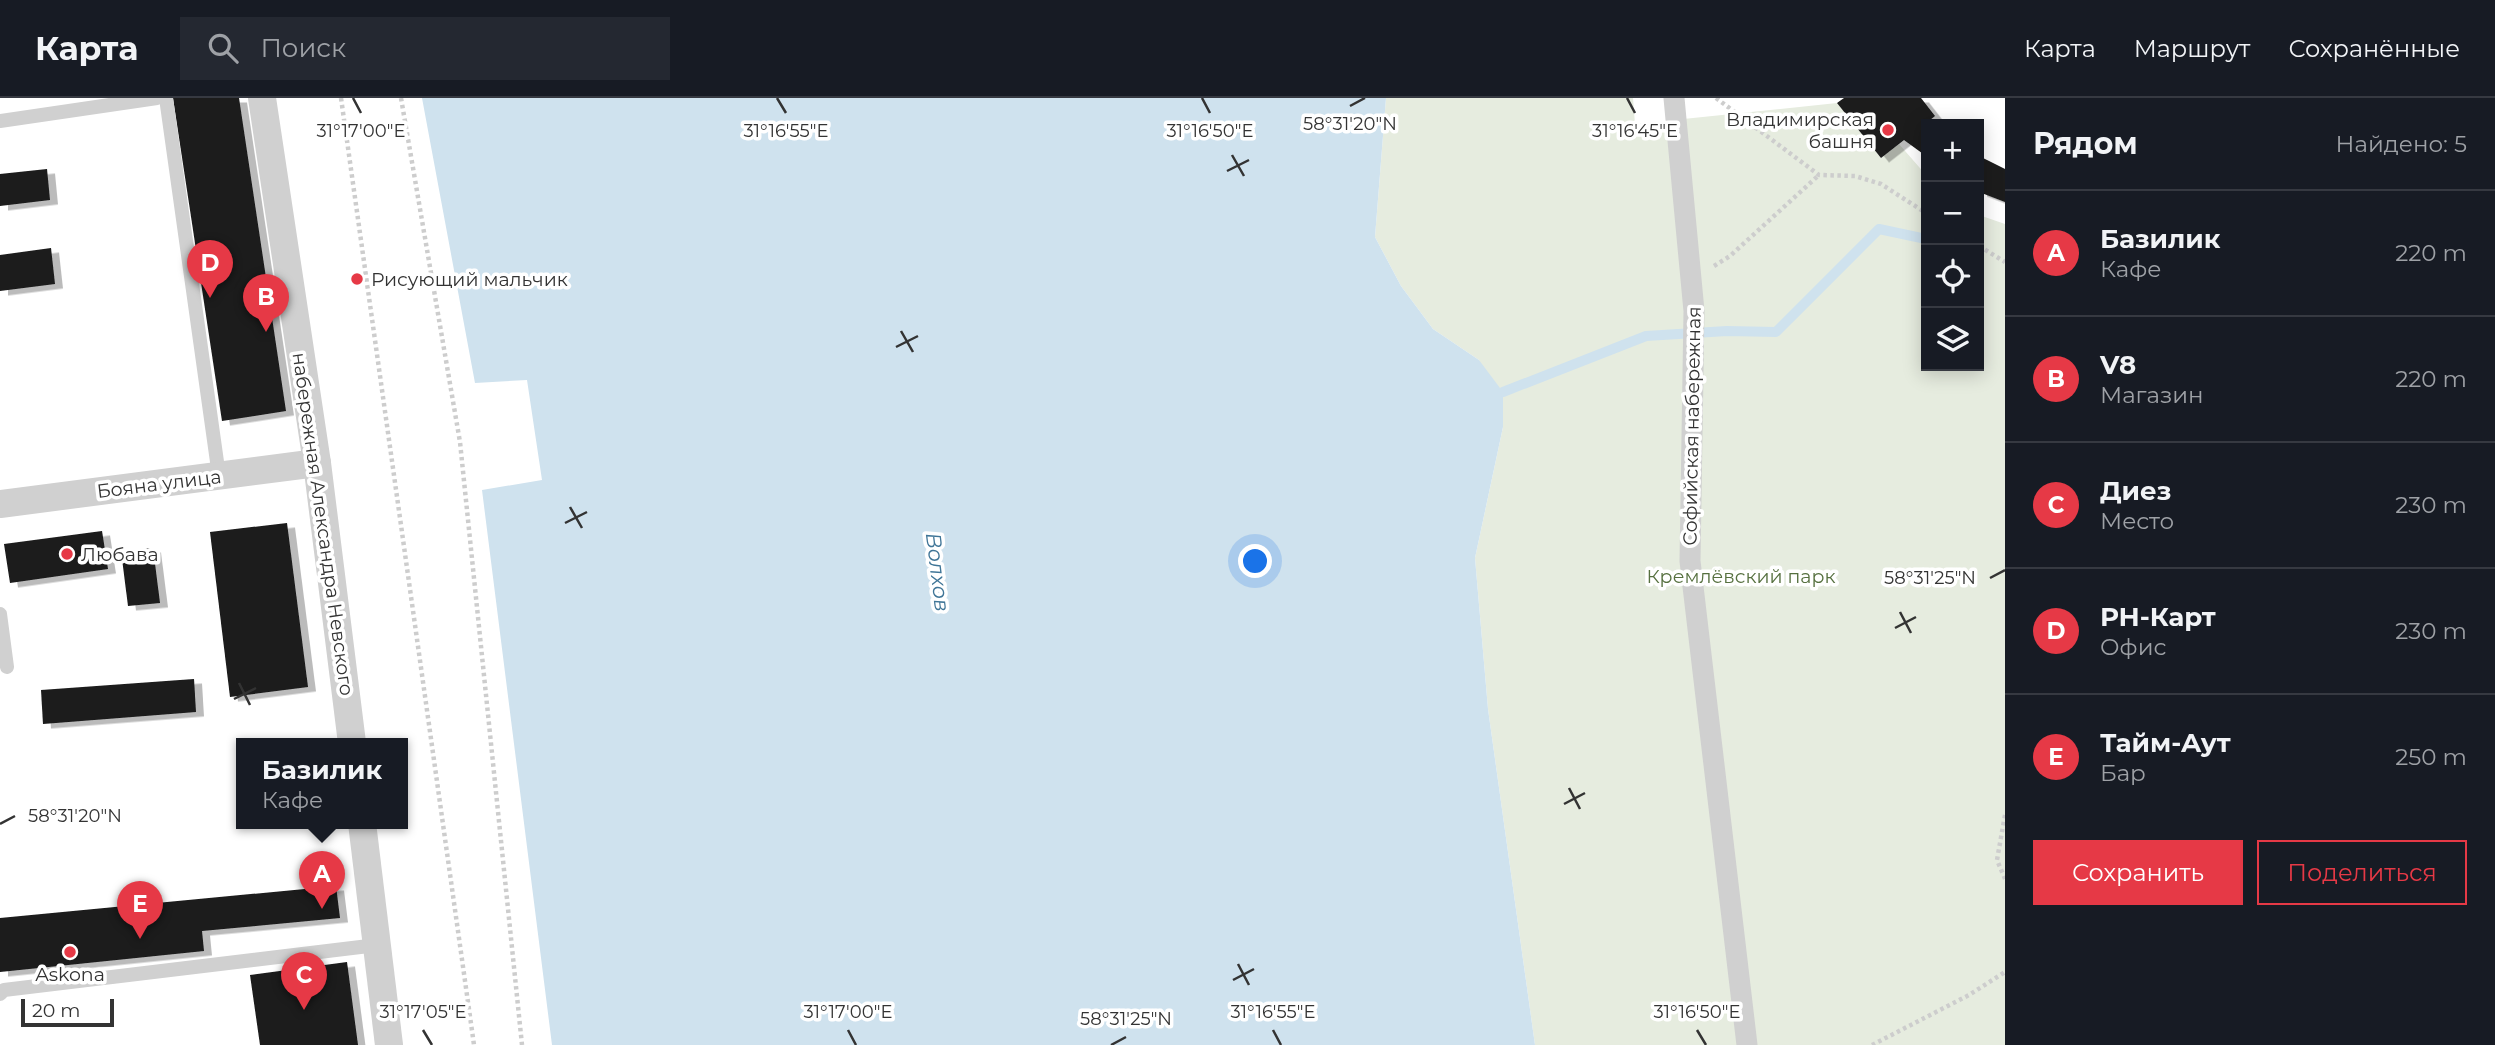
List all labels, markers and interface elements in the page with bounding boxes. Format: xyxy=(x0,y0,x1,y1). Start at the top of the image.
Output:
search box xyxy=(180,17,670,80)
text: Карта xyxy=(35,28,138,68)
icon: search xyxy=(204,29,242,67)
text: Поиск xyxy=(260,32,346,64)
text: Карта xyxy=(2024,34,2096,63)
text: Маршрут xyxy=(2134,34,2250,63)
text: Сохранённые xyxy=(2288,34,2460,63)
place label: Владимирская башня xyxy=(1726,108,1874,153)
text: 58°31'20"N xyxy=(1303,113,1397,135)
map controls xyxy=(1921,119,1984,371)
button: + xyxy=(1921,119,1984,182)
text: 31°17'00"E xyxy=(316,120,406,142)
text: 31°16'55"E xyxy=(743,120,829,142)
text: 31°16'50"E xyxy=(1166,120,1254,142)
text: 31°16'45"E xyxy=(1592,120,1678,142)
marker: Владимирская башня xyxy=(1880,122,1896,138)
text: Рядом xyxy=(2033,125,2138,162)
text: Найдено: 5 xyxy=(2336,130,2467,158)
button: − xyxy=(1921,182,1984,245)
text: Базилик xyxy=(2100,223,2220,255)
text: A xyxy=(2047,239,2065,267)
text: 220 m xyxy=(2395,239,2467,267)
pin: D xyxy=(187,240,233,298)
button: locate xyxy=(1921,245,1984,308)
text: Кафе xyxy=(2100,255,2161,283)
place label: Рисующий мальчик xyxy=(371,268,568,291)
marker: Рисующий мальчик xyxy=(349,271,365,287)
pin: B xyxy=(243,274,289,332)
street label: Софийская набережная xyxy=(1678,306,1706,546)
button: layers xyxy=(1921,308,1984,371)
text: V8 xyxy=(2100,349,2136,381)
street label: набережная Александра Невского xyxy=(288,351,358,697)
text: B xyxy=(2047,365,2065,393)
text: 220 m xyxy=(2395,365,2467,393)
text: Магазин xyxy=(2100,381,2204,409)
street label: Бояна улица xyxy=(95,465,223,503)
text: Диез xyxy=(2100,475,2171,507)
text: C xyxy=(2048,491,2064,519)
text: 230 m xyxy=(2395,491,2467,519)
text: Место xyxy=(2100,507,2174,535)
water label: Волхов xyxy=(921,531,955,613)
place label: Любава xyxy=(81,543,159,566)
your location xyxy=(1238,544,1272,578)
marker: Любава xyxy=(59,546,75,562)
park label: Кремлёвский парк xyxy=(1646,565,1836,588)
text: 58°31'25"N xyxy=(1884,567,1976,589)
text: РН-Карт xyxy=(2100,601,2216,633)
text: D xyxy=(2047,617,2066,645)
text: 230 m xyxy=(2395,617,2467,645)
text: Офис xyxy=(2100,633,2166,661)
text: Тайм-Аут xyxy=(2100,727,2231,759)
popup xyxy=(236,738,408,829)
text: E xyxy=(2048,743,2064,771)
text: 250 m xyxy=(2395,743,2467,771)
text: Базилик xyxy=(262,754,382,786)
text: Бар xyxy=(2100,759,2146,787)
text: Кафе xyxy=(262,786,323,814)
text: 58°31'20"N xyxy=(28,805,122,827)
button: Сохранить xyxy=(2033,840,2243,905)
button: Поделиться xyxy=(2257,840,2467,905)
pin: A xyxy=(299,851,345,909)
pin: E xyxy=(117,881,163,939)
marker: Askona xyxy=(62,944,78,960)
pin: C xyxy=(281,952,327,1010)
place label: Askona xyxy=(35,963,105,986)
scale bar xyxy=(21,996,114,1028)
text: 20 m xyxy=(32,999,80,1022)
text: 31°17'05"E xyxy=(379,1001,467,1023)
text: 31°17'00"E xyxy=(803,1001,893,1023)
text: 31°16'55"E xyxy=(1230,1001,1316,1023)
text: 31°16'50"E xyxy=(1653,1001,1741,1023)
text: 58°31'25"N xyxy=(1080,1008,1172,1030)

